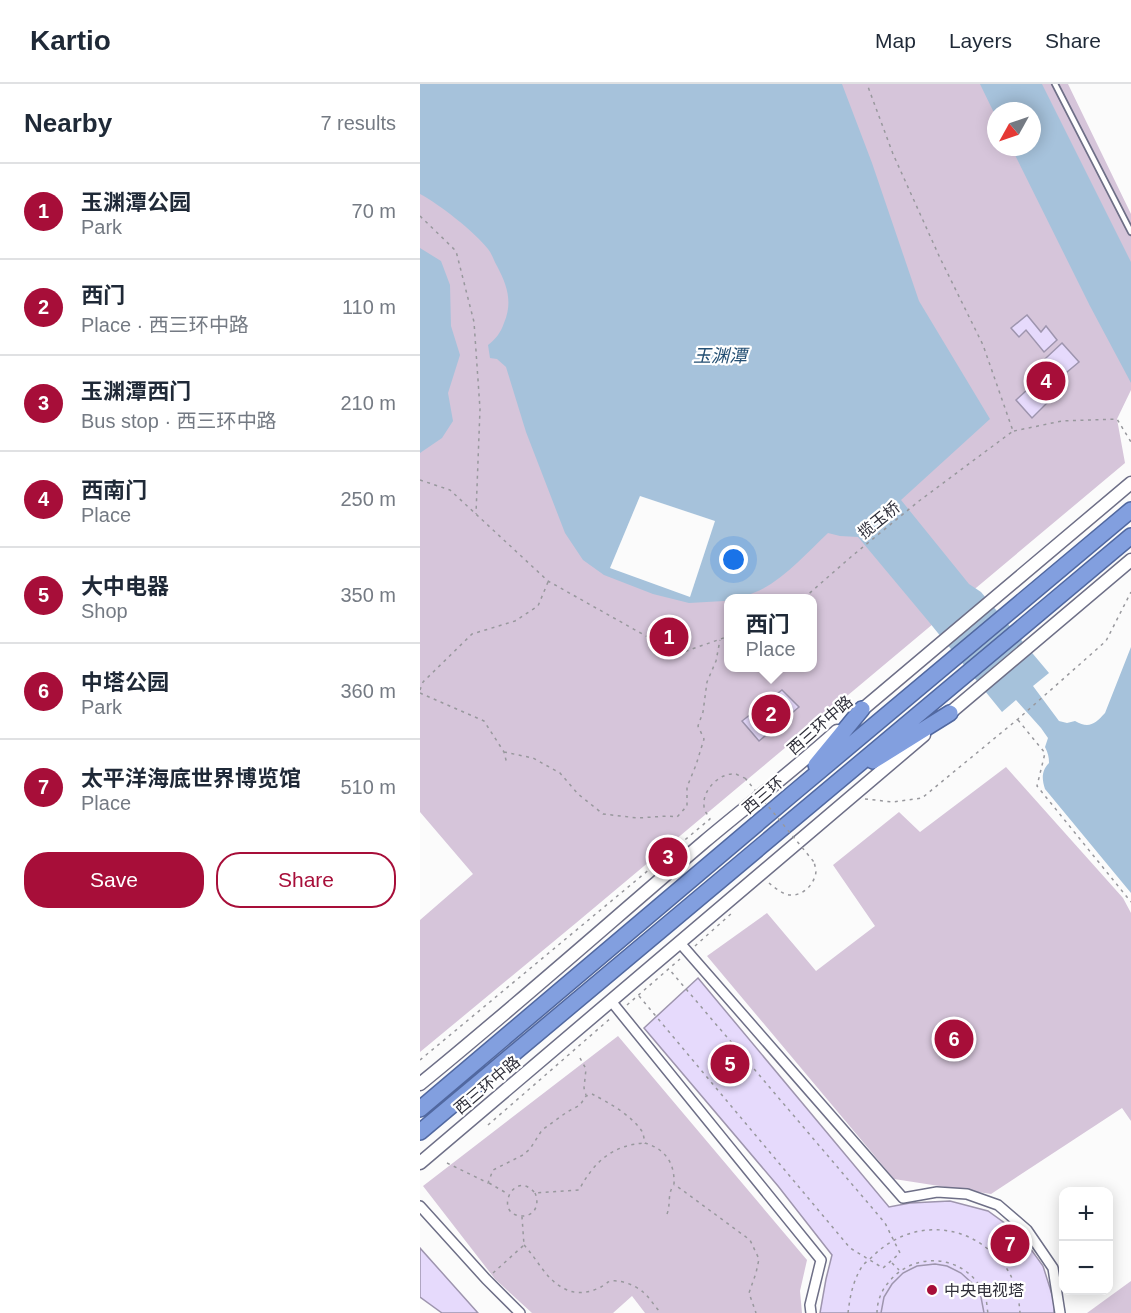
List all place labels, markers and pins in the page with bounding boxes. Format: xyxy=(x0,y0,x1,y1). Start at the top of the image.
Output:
pin: 4 xyxy=(1026,358,1066,404)
pin: 1 xyxy=(650,614,688,660)
pin: 2 xyxy=(752,692,790,736)
pin: 3 xyxy=(648,834,688,880)
pin: 6 xyxy=(934,1016,974,1062)
pin: 5 xyxy=(710,1042,750,1086)
pin: 7 xyxy=(990,1222,1030,1266)
place label: 中央电视塔 xyxy=(944,1282,1024,1299)
marker: 中央电视塔 xyxy=(925,1283,939,1297)

